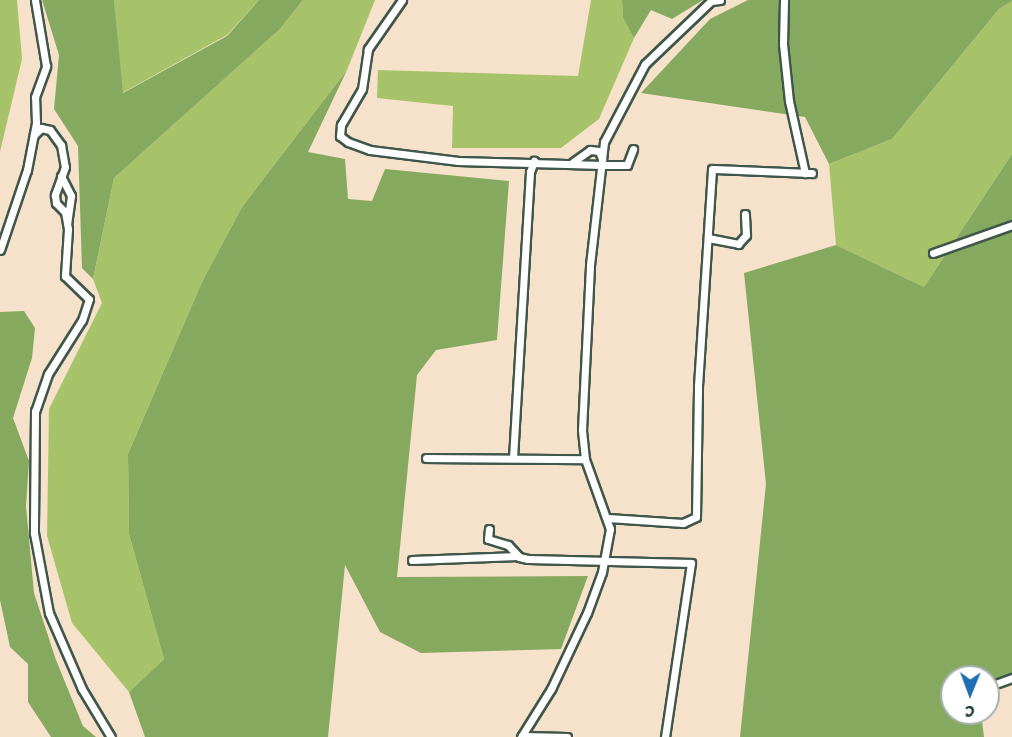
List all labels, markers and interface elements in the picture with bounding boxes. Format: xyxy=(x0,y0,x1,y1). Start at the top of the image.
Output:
north arrow xyxy=(940,665,1000,725)
text: С xyxy=(965,701,975,722)

